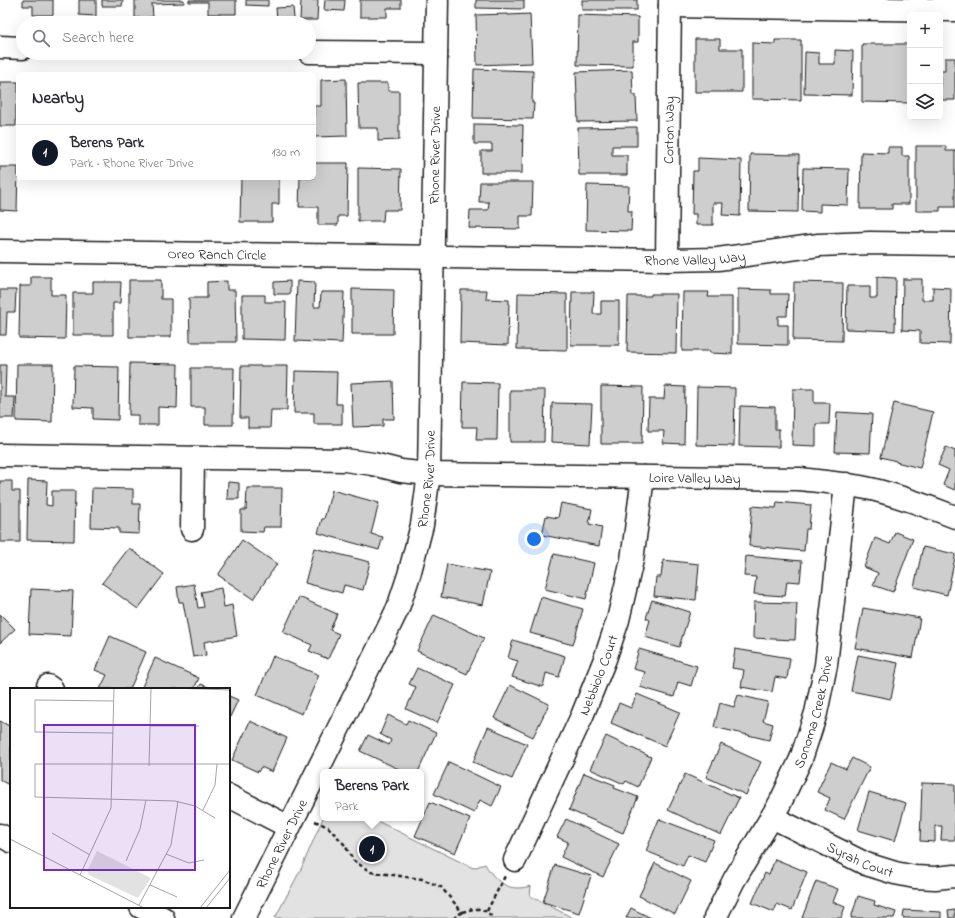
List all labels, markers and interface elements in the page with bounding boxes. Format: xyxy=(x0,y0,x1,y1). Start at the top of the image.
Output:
map controls xyxy=(907,12,943,120)
button: + xyxy=(907,12,943,48)
search box xyxy=(16,16,316,60)
icon: search xyxy=(30,27,52,49)
text: Search here xyxy=(62,27,134,49)
button: − xyxy=(907,48,943,84)
button: layers xyxy=(907,84,943,120)
text: Nearby xyxy=(32,86,84,111)
street label: Corton Way xyxy=(659,96,682,164)
street label: Rhone River Drive xyxy=(425,105,447,204)
text: Berens Park xyxy=(70,132,144,154)
text: 1 xyxy=(43,143,47,162)
text: 130 m xyxy=(272,143,300,162)
text: Park · Rhone River Drive xyxy=(70,154,194,173)
street label: Oreo Ranch Circle xyxy=(168,244,267,267)
street label: Rhone Valley Way xyxy=(644,246,747,272)
street label: Rhone River Drive xyxy=(413,429,442,529)
street label: Loire Valley Way xyxy=(649,468,741,491)
your location xyxy=(524,529,544,549)
street label: Nebbiolo Court xyxy=(574,632,624,719)
street label: Sonoma Creek Drive xyxy=(789,654,839,772)
inset map xyxy=(10,688,230,908)
popup xyxy=(320,769,424,821)
text: Berens Park xyxy=(335,775,409,797)
street label: Rhone River Drive xyxy=(251,795,314,893)
text: Park xyxy=(335,797,358,816)
pin: 1 xyxy=(359,834,385,864)
street label: Syrah Court xyxy=(823,837,896,884)

